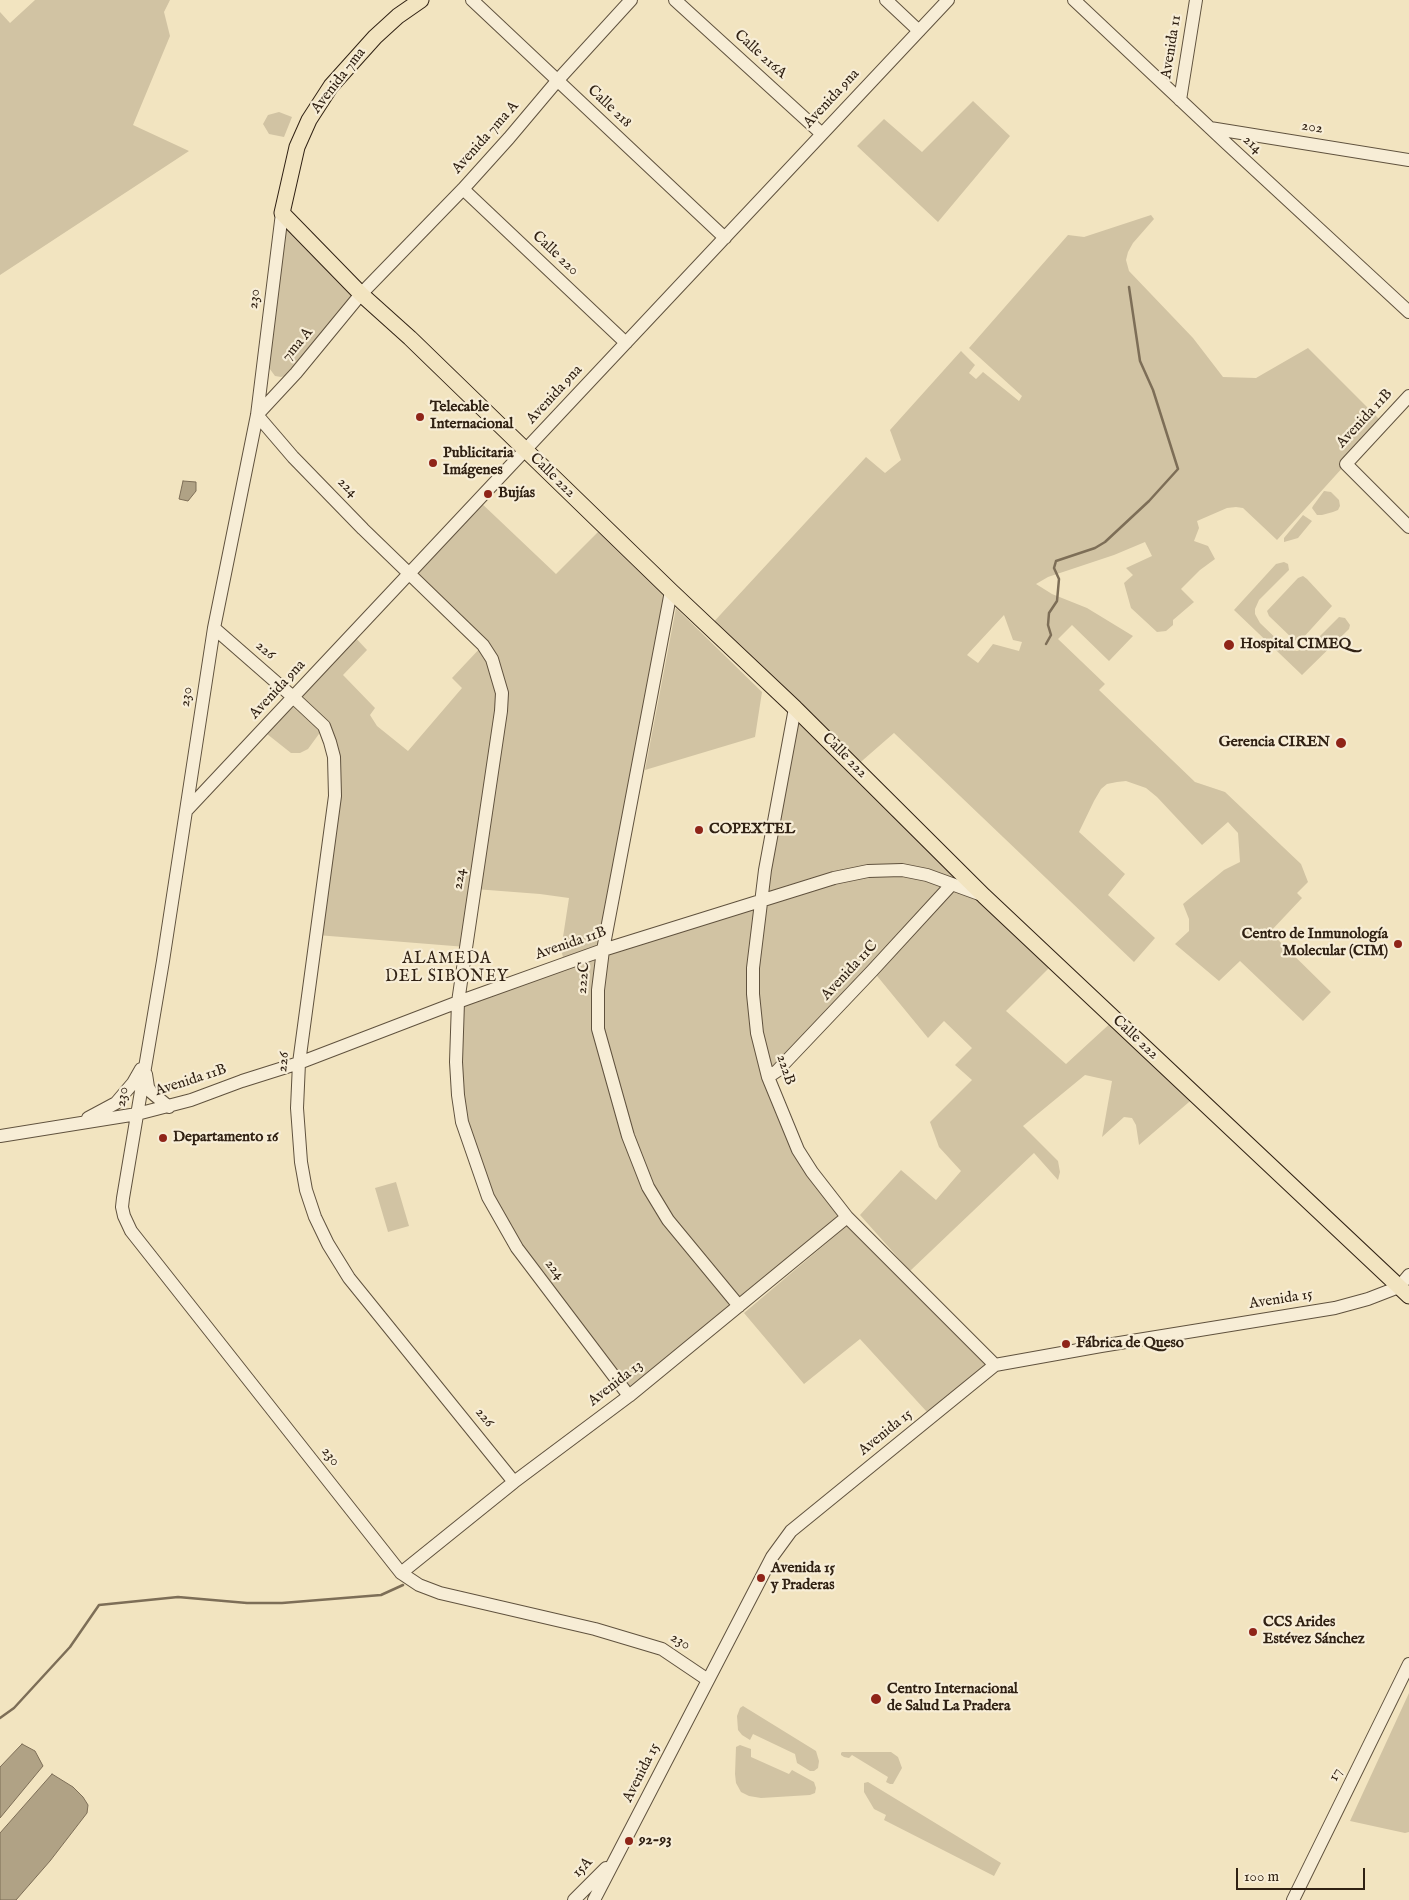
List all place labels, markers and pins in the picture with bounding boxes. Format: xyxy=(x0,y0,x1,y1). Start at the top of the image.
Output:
place label: Telecable Internacional xyxy=(430,399,513,434)
marker: Telecable Internacional xyxy=(414,411,426,423)
place label: Publicitaria Imágenes xyxy=(443,445,514,480)
marker: Publicitaria Imágenes xyxy=(427,457,439,469)
place label: Bujías xyxy=(498,485,535,503)
marker: Bujías xyxy=(482,488,494,500)
place label: Hospital CIMEQ xyxy=(1240,636,1351,654)
marker: Hospital CIMEQ xyxy=(1222,638,1236,652)
place label: Gerencia CIREN xyxy=(1219,734,1330,752)
marker: Gerencia CIREN xyxy=(1334,736,1348,750)
place label: COPEXTEL xyxy=(709,821,795,839)
marker: COPEXTEL xyxy=(693,824,705,836)
place label: Centro de Inmunología Molecular (CIM) xyxy=(1242,926,1388,961)
marker: Centro de Inmunología Molecular (CIM) xyxy=(1392,938,1404,950)
place label: Departamento 16 xyxy=(173,1129,278,1147)
marker: Departamento 16 xyxy=(157,1132,169,1144)
place label: Fábrica de Queso xyxy=(1076,1335,1184,1353)
marker: Fábrica de Queso xyxy=(1060,1338,1072,1350)
place label: Avenida 15 y Praderas xyxy=(771,1560,835,1595)
marker: Avenida 15 y Praderas xyxy=(755,1572,767,1584)
place label: CCS Arides Estévez Sánchez xyxy=(1263,1614,1365,1649)
marker: CCS Arides Estévez Sánchez xyxy=(1247,1626,1259,1638)
place label: Centro Internacional de Salud La Pradera xyxy=(887,1681,1018,1716)
marker: Centro Internacional de Salud La Pradera xyxy=(869,1692,883,1706)
place label: 92-93 xyxy=(639,1832,672,1850)
marker: 92-93 xyxy=(623,1835,635,1847)

